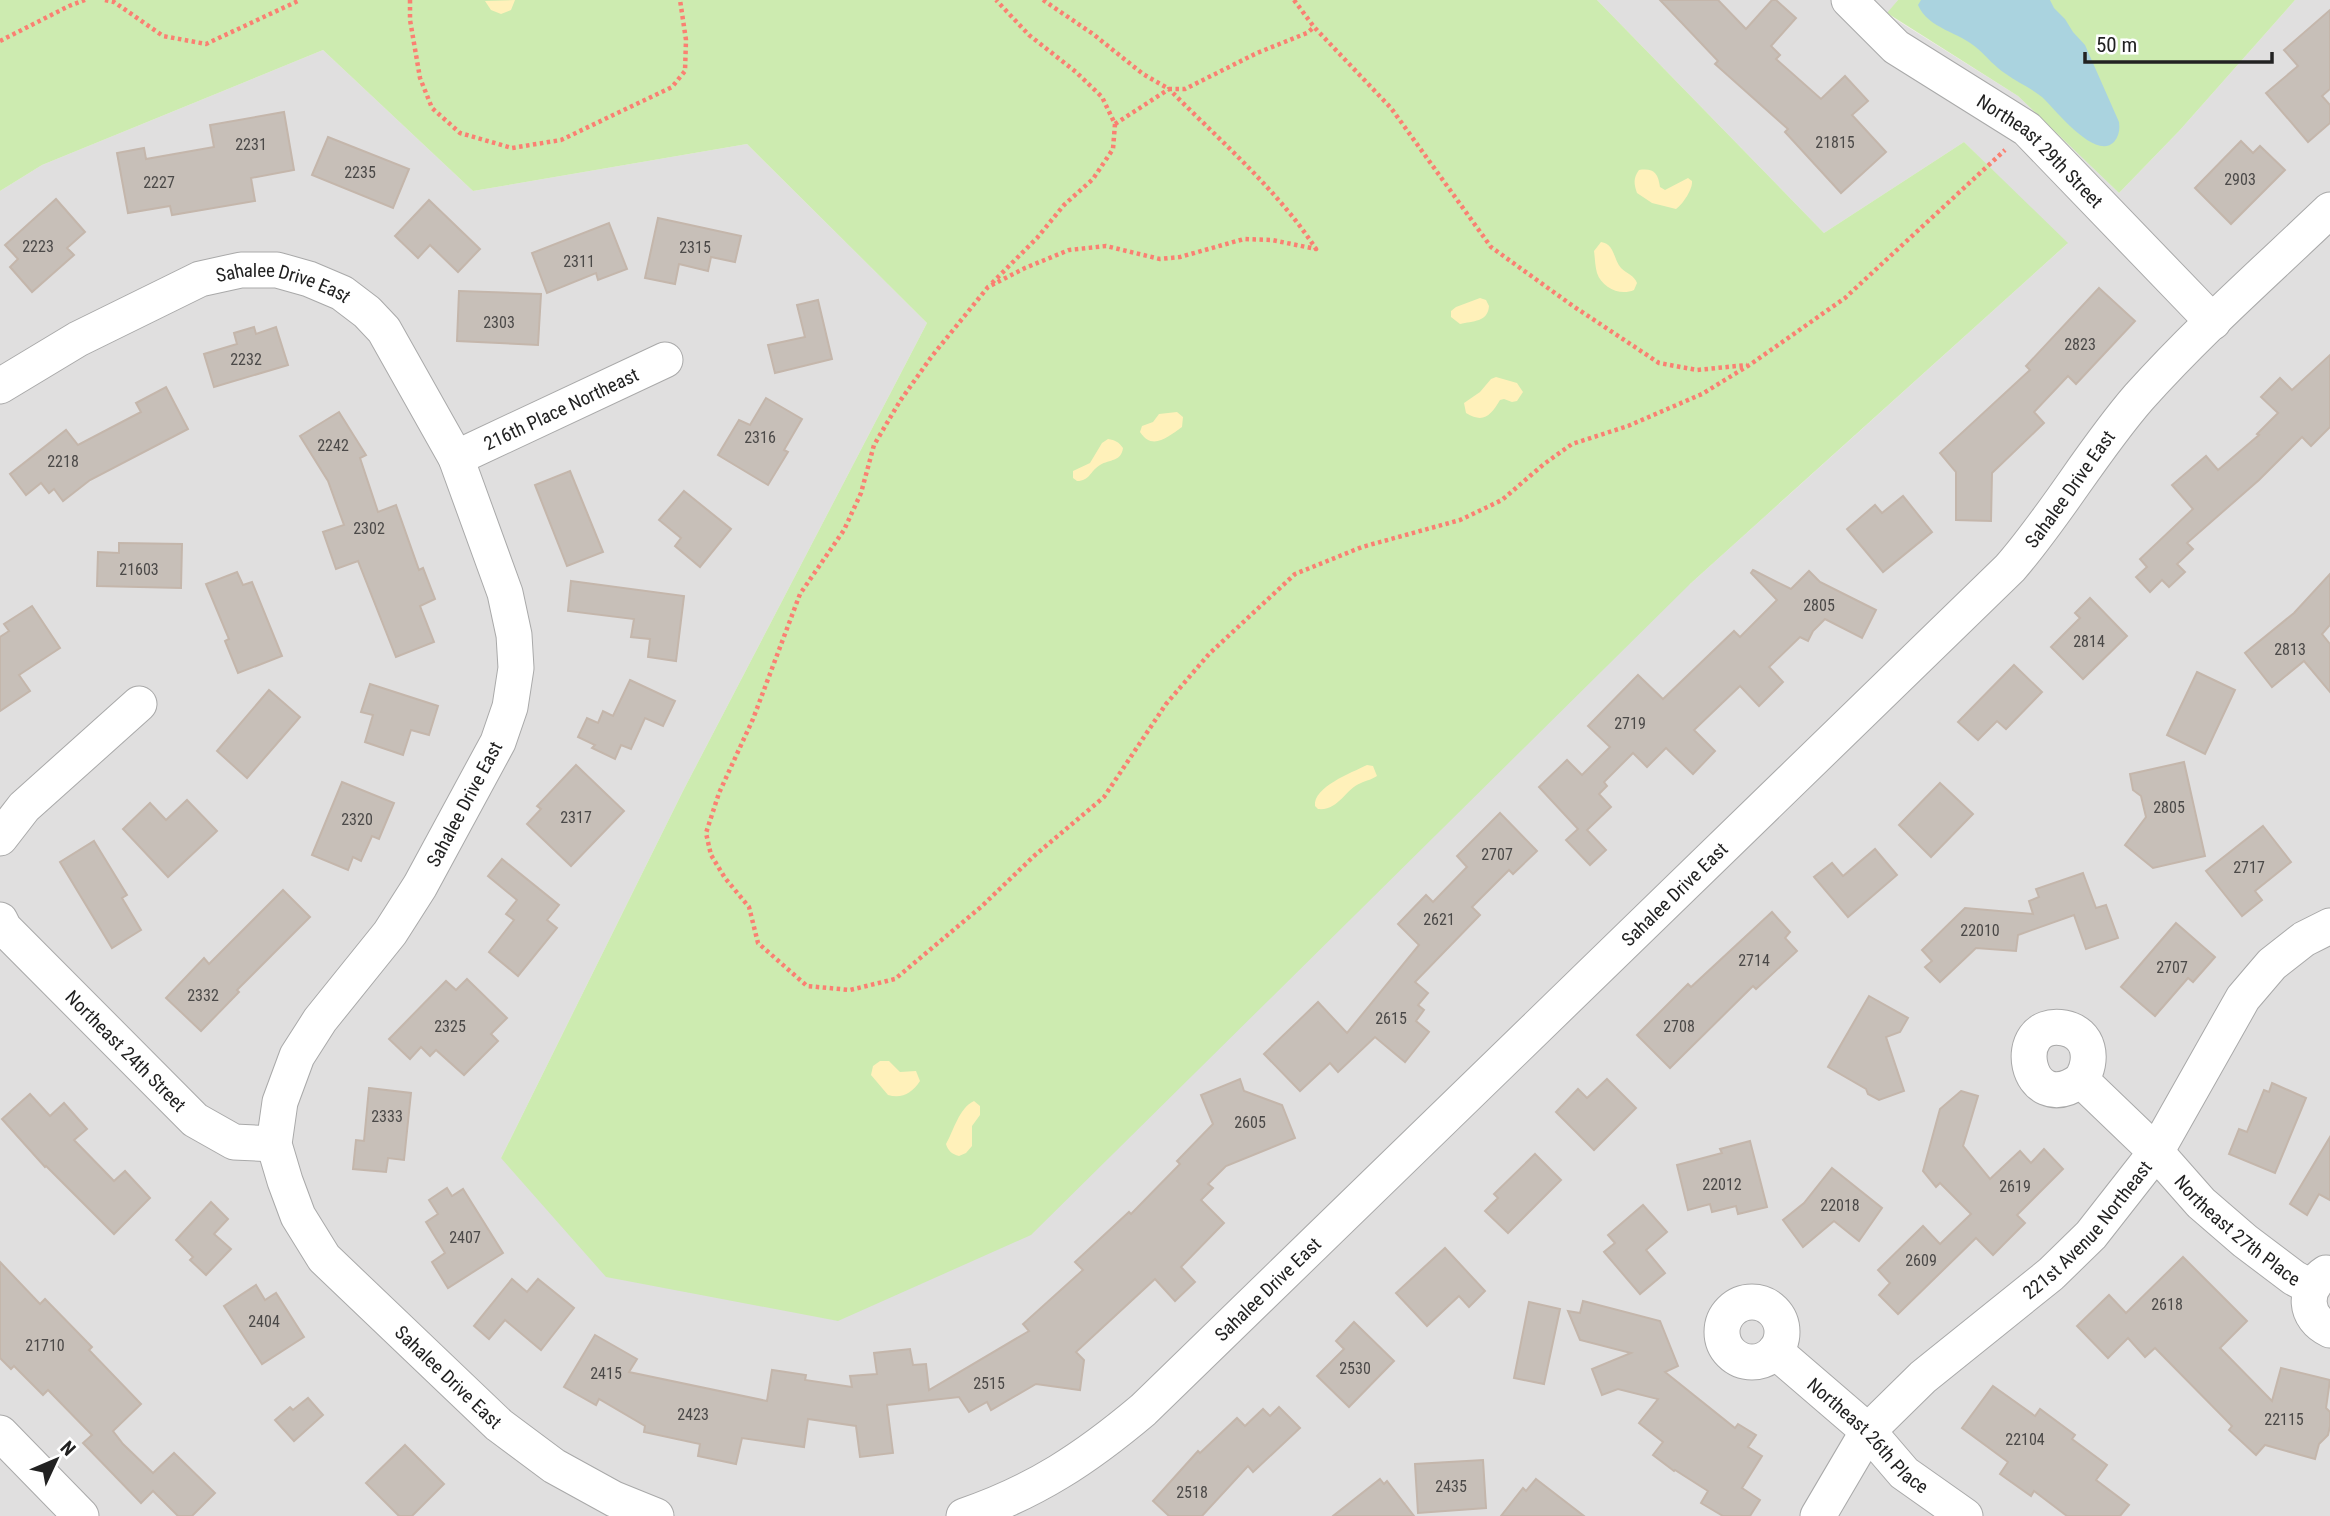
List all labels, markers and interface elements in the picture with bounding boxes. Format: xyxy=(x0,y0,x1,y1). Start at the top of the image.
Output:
scale bar xyxy=(2085,21,2272,65)
text: 50 m xyxy=(2096,33,2137,57)
street label: Northeast 29th Street xyxy=(1972,90,2108,213)
house number: 21815 xyxy=(1815,133,1855,152)
house number: 2231 xyxy=(235,135,267,154)
house number: 2235 xyxy=(344,163,376,182)
house number: 2903 xyxy=(2224,170,2256,189)
house number: 2227 xyxy=(143,173,175,192)
house number: 2223 xyxy=(22,237,54,256)
house number: 2315 xyxy=(679,238,711,257)
house number: 2311 xyxy=(563,252,595,271)
street label: Sahalee Drive East xyxy=(214,259,355,308)
house number: 2303 xyxy=(483,313,515,332)
house number: 2823 xyxy=(2064,335,2096,354)
house number: 2232 xyxy=(230,350,262,369)
street label: 216th Place Northeast xyxy=(480,363,642,455)
street label: Sahalee Drive East xyxy=(2020,426,2120,553)
house number: 2316 xyxy=(744,428,776,447)
house number: 2242 xyxy=(317,436,349,455)
house number: 2218 xyxy=(47,452,79,471)
house number: 2302 xyxy=(353,519,385,538)
house number: 21603 xyxy=(119,560,159,579)
house number: 2805 xyxy=(1803,596,1835,615)
house number: 2814 xyxy=(2073,632,2105,651)
house number: 2813 xyxy=(2274,640,2306,659)
house number: 2719 xyxy=(1614,714,1646,733)
street label: Sahalee Drive East xyxy=(422,738,507,871)
house number: 2805 xyxy=(2153,798,2185,817)
house number: 2317 xyxy=(560,808,592,827)
house number: 2320 xyxy=(341,810,373,829)
street label: Sahalee Drive East xyxy=(1617,838,1733,951)
house number: 2707 xyxy=(1481,845,1513,864)
house number: 2717 xyxy=(2233,858,2265,877)
house number: 2621 xyxy=(1423,910,1455,929)
house number: 22010 xyxy=(1960,921,2000,940)
house number: 2714 xyxy=(1738,951,1770,970)
house number: 2707 xyxy=(2156,958,2188,977)
street label: Northeast 24th Street xyxy=(61,986,191,1116)
house number: 2332 xyxy=(187,986,219,1005)
house number: 2615 xyxy=(1375,1009,1407,1028)
house number: 2325 xyxy=(434,1017,466,1036)
house number: 2708 xyxy=(1663,1017,1695,1036)
house number: 2333 xyxy=(371,1107,403,1126)
house number: 2605 xyxy=(1234,1113,1266,1132)
street label: 221st Avenue Northeast xyxy=(2018,1156,2157,1304)
street label: Northeast 27th Place xyxy=(2170,1170,2304,1291)
house number: 22012 xyxy=(1702,1175,1742,1194)
house number: 2619 xyxy=(1999,1177,2031,1196)
house number: 22018 xyxy=(1820,1196,1860,1215)
house number: 2407 xyxy=(449,1228,481,1247)
street label: Sahalee Drive East xyxy=(1210,1233,1326,1346)
house number: 2609 xyxy=(1905,1251,1937,1270)
house number: 2618 xyxy=(2151,1295,2183,1314)
house number: 2404 xyxy=(248,1312,280,1331)
street label: Sahalee Drive East xyxy=(390,1321,506,1433)
house number: 21710 xyxy=(25,1336,65,1355)
house number: 2530 xyxy=(1339,1359,1371,1378)
house number: 2415 xyxy=(590,1364,622,1383)
street label: Northeast 26th Place xyxy=(1803,1373,1933,1499)
house number: 2515 xyxy=(973,1374,1005,1393)
house number: 2423 xyxy=(677,1405,709,1424)
house number: 22115 xyxy=(2264,1410,2304,1429)
north arrow xyxy=(21,1425,91,1495)
house number: 22104 xyxy=(2005,1430,2045,1449)
text: N xyxy=(56,1436,80,1461)
house number: 2435 xyxy=(1435,1477,1467,1496)
house number: 2518 xyxy=(1176,1483,1208,1502)

